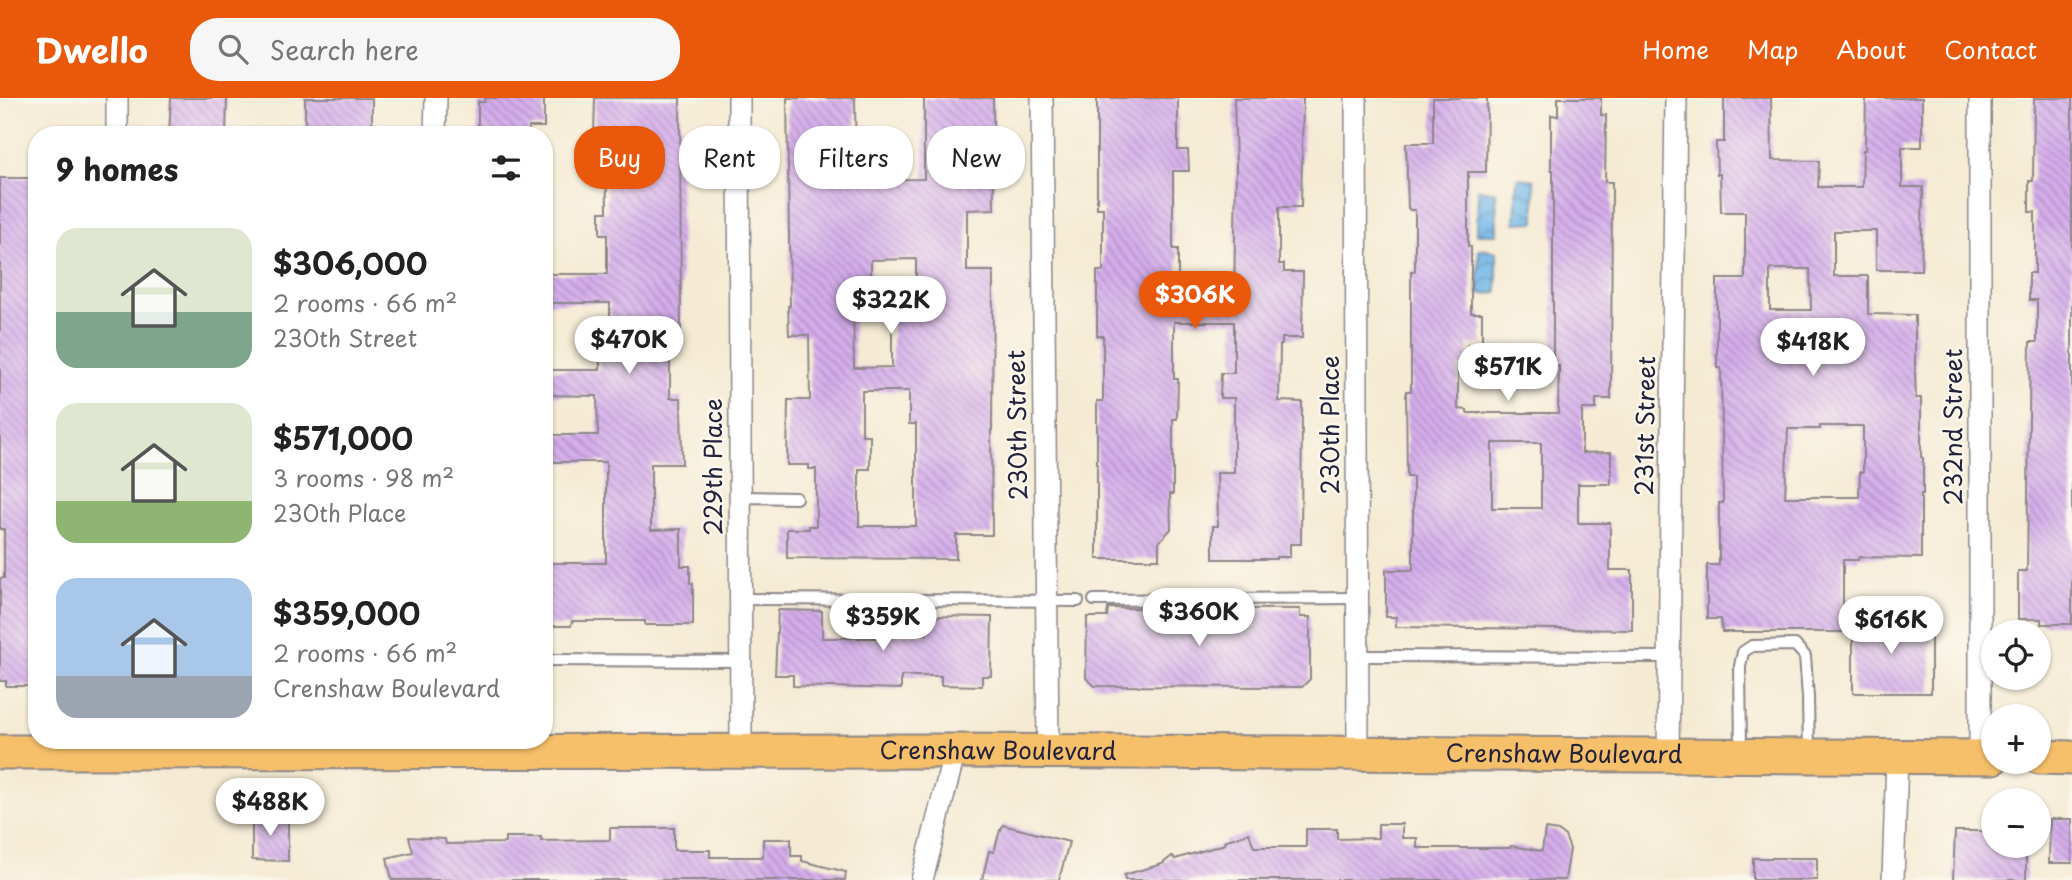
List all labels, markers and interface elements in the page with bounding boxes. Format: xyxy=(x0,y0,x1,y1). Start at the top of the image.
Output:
search box xyxy=(190,18,680,81)
text: Dwello xyxy=(35,24,148,74)
icon: search xyxy=(214,30,252,68)
text: Search here xyxy=(270,30,419,69)
text: Home xyxy=(1642,31,1709,67)
text: Map xyxy=(1747,31,1798,67)
text: About xyxy=(1836,31,1906,67)
text: Contact xyxy=(1944,31,2037,67)
chip: Buy xyxy=(574,126,665,189)
chip: Rent xyxy=(679,126,780,189)
chip: Filters xyxy=(794,126,913,189)
chip: New xyxy=(927,126,1025,189)
text: 9 homes xyxy=(56,146,178,191)
icon: filters xyxy=(487,149,525,187)
text: $306,000 xyxy=(273,240,427,285)
icon: home xyxy=(112,256,196,340)
pin: $306K xyxy=(1146,272,1244,331)
pin: $322K xyxy=(842,276,940,336)
text: $306K xyxy=(1155,276,1235,311)
text: $322K xyxy=(852,281,930,316)
text: 2 rooms · 66 m² xyxy=(273,285,457,320)
pin: $470K xyxy=(580,316,678,376)
pin: $418K xyxy=(1764,318,1862,378)
text: 230th Street xyxy=(273,320,417,355)
text: $470K xyxy=(590,321,668,356)
text: $418K xyxy=(1776,323,1850,358)
pin: $571K xyxy=(1459,344,1557,403)
text: $571K xyxy=(1474,348,1542,383)
street label: 230th Street xyxy=(997,349,1035,501)
street label: 232nd Street xyxy=(1934,349,1970,505)
street label: 230th Place xyxy=(1311,356,1347,494)
street label: 231st Street xyxy=(1625,356,1663,496)
street label: 229th Place xyxy=(694,398,730,536)
text: $571,000 xyxy=(273,415,413,460)
icon: home xyxy=(112,431,196,515)
text: 3 rooms · 98 m² xyxy=(273,460,454,495)
text: 230th Place xyxy=(273,495,406,530)
pin: $360K xyxy=(1150,588,1248,648)
text: $359,000 xyxy=(273,590,420,635)
text: $360K xyxy=(1159,593,1239,628)
pin: $359K xyxy=(834,594,932,653)
pin: $616K xyxy=(1842,596,1940,656)
text: $359K xyxy=(846,598,920,633)
text: $616K xyxy=(1854,601,1928,636)
icon: home xyxy=(112,606,196,690)
map controls xyxy=(1981,620,2051,858)
button: locate xyxy=(1981,620,2051,690)
text: 2 rooms · 66 m² xyxy=(273,635,457,670)
text: Crenshaw Boulevard xyxy=(273,670,500,705)
button: + xyxy=(1981,704,2051,774)
street label: Crenshaw Boulevard xyxy=(879,731,1117,768)
street label: Crenshaw Boulevard xyxy=(1445,734,1683,771)
pin: $488K xyxy=(221,778,319,838)
text: $488K xyxy=(232,783,308,818)
button: − xyxy=(1981,788,2051,858)

